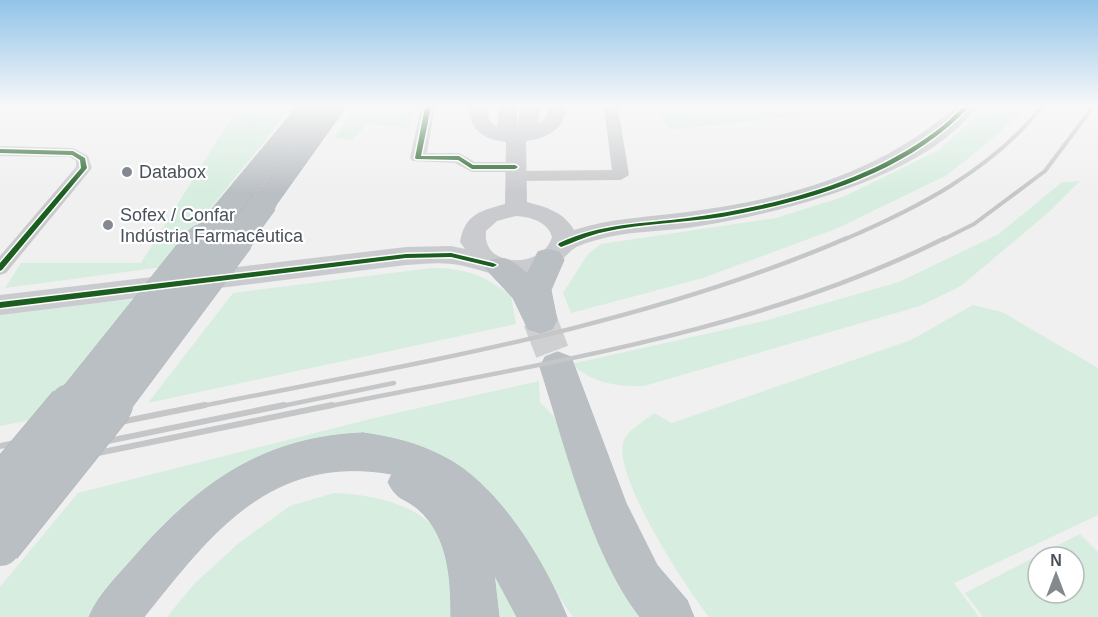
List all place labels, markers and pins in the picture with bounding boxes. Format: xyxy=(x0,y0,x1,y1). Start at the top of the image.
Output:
place label: Databox xyxy=(139,162,206,182)
marker: Databox xyxy=(120,165,134,179)
place label: Sofex / Confar Indústria Farmacêutica xyxy=(120,205,304,246)
marker: Sofex / Confar Indústria Farmacêutica xyxy=(101,218,115,232)

